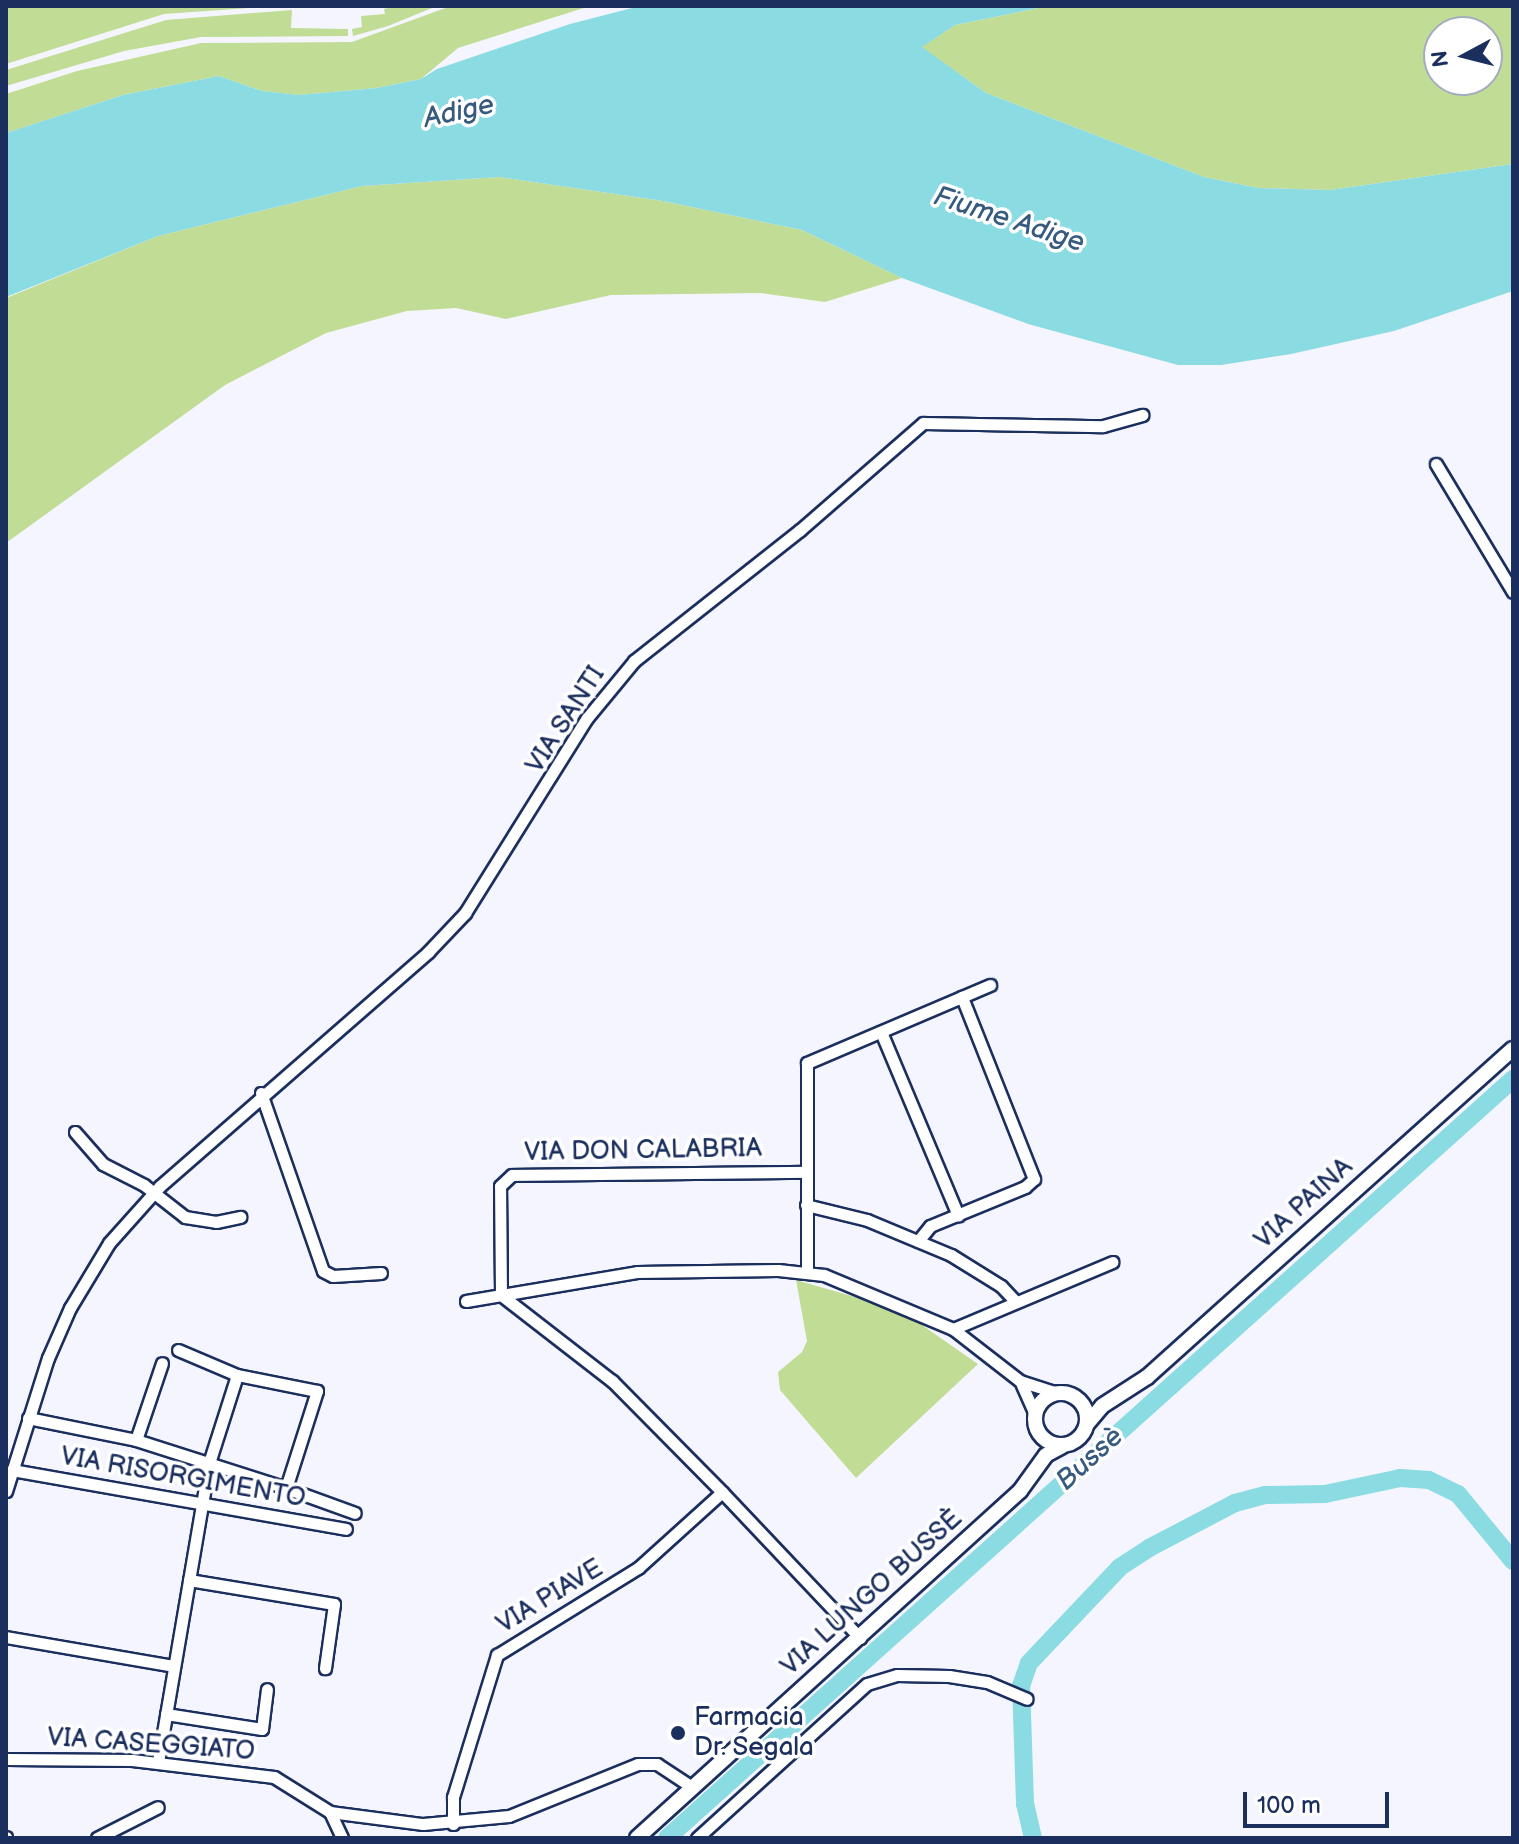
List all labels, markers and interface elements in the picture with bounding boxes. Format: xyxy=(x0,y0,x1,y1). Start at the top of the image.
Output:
north arrow xyxy=(1423,16,1503,96)
text: N xyxy=(1426,49,1455,69)
water label: Adige xyxy=(421,88,497,136)
water label: Fiume Adige xyxy=(929,180,1089,260)
street label: VIA SANTI xyxy=(520,660,612,780)
street label: VIA DON CALABRIA xyxy=(524,1133,762,1169)
street label: VIA PAINA xyxy=(1249,1152,1359,1256)
water label: Bussè xyxy=(1049,1420,1131,1498)
street label: VIA RISORGIMENTO xyxy=(58,1441,308,1515)
street label: VIA LUNGO BUSSÈ xyxy=(775,1503,969,1683)
street label: VIA PIAVE xyxy=(491,1553,609,1641)
place label: Farmacia Dr. Segala xyxy=(694,1702,814,1764)
street label: VIA CASEGGIATO xyxy=(46,1722,256,1768)
marker: Farmacia Dr. Segala xyxy=(669,1724,687,1742)
scale bar xyxy=(1247,1776,1393,1826)
text: 100 m xyxy=(1257,1791,1321,1820)

